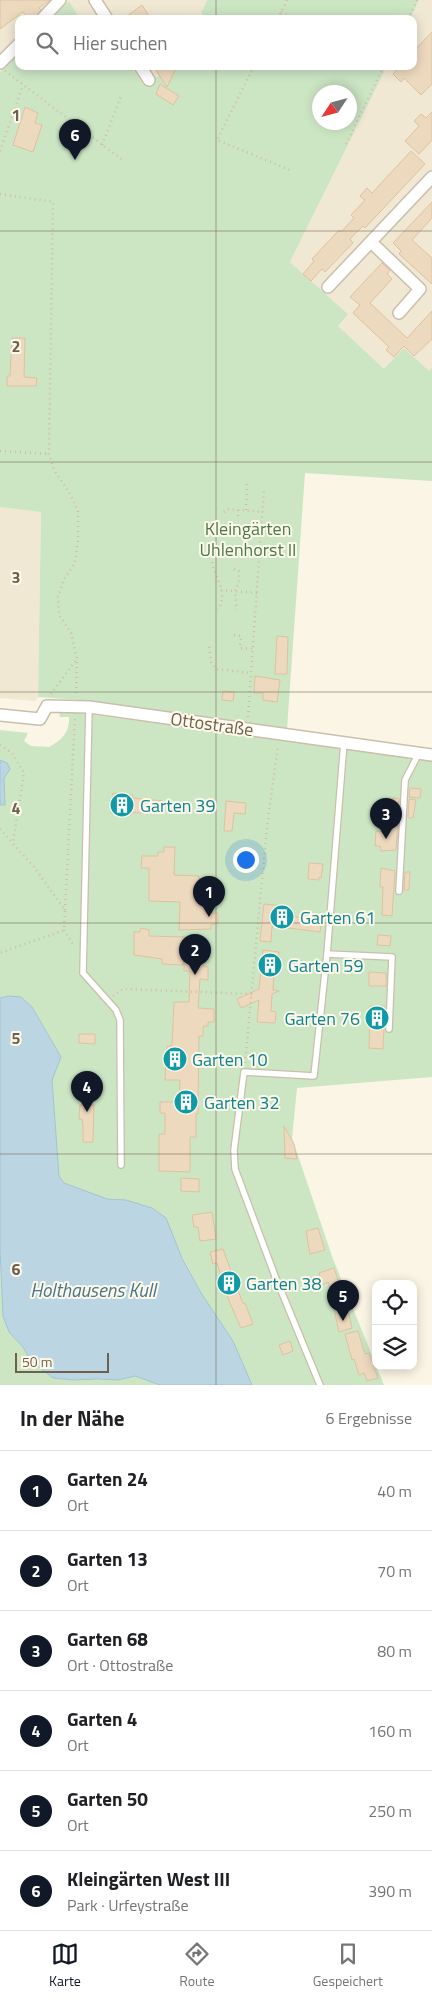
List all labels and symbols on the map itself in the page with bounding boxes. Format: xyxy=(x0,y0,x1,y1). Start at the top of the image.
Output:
north arrow xyxy=(312,85,357,130)
text: 1 xyxy=(12,103,20,127)
pin: 6 xyxy=(59,119,91,160)
text: 2 xyxy=(12,334,20,358)
park label: Kleingärten Uhlenhorst II xyxy=(199,515,297,563)
text: 3 xyxy=(12,565,20,589)
street label: Ottostraße xyxy=(169,705,255,743)
building icon: Garten 39 xyxy=(109,792,135,818)
place label: Garten 39 xyxy=(140,792,216,819)
text: 4 xyxy=(12,796,21,820)
pin: 3 xyxy=(370,798,402,839)
your location xyxy=(233,847,259,873)
pin: 1 xyxy=(193,876,225,917)
building icon: Garten 61 xyxy=(269,904,295,930)
place label: Garten 61 xyxy=(300,904,376,931)
pin: 2 xyxy=(179,934,211,975)
building icon: Garten 59 xyxy=(257,952,283,978)
place label: Garten 59 xyxy=(288,952,364,979)
place label: Garten 76 xyxy=(284,1005,360,1032)
building icon: Garten 76 xyxy=(364,1005,390,1031)
text: 5 xyxy=(12,1026,21,1050)
building icon: Garten 10 xyxy=(162,1046,188,1072)
place label: Garten 10 xyxy=(192,1046,268,1073)
pin: 4 xyxy=(71,1071,103,1112)
building icon: Garten 32 xyxy=(173,1089,199,1115)
place label: Garten 32 xyxy=(204,1089,280,1116)
text: 6 xyxy=(12,1257,21,1281)
building icon: Garten 38 xyxy=(216,1270,242,1296)
place label: Garten 38 xyxy=(246,1270,322,1297)
water label: Holthausens Kull xyxy=(30,1275,158,1304)
pin: 5 xyxy=(327,1280,359,1321)
scale bar xyxy=(15,1350,109,1373)

